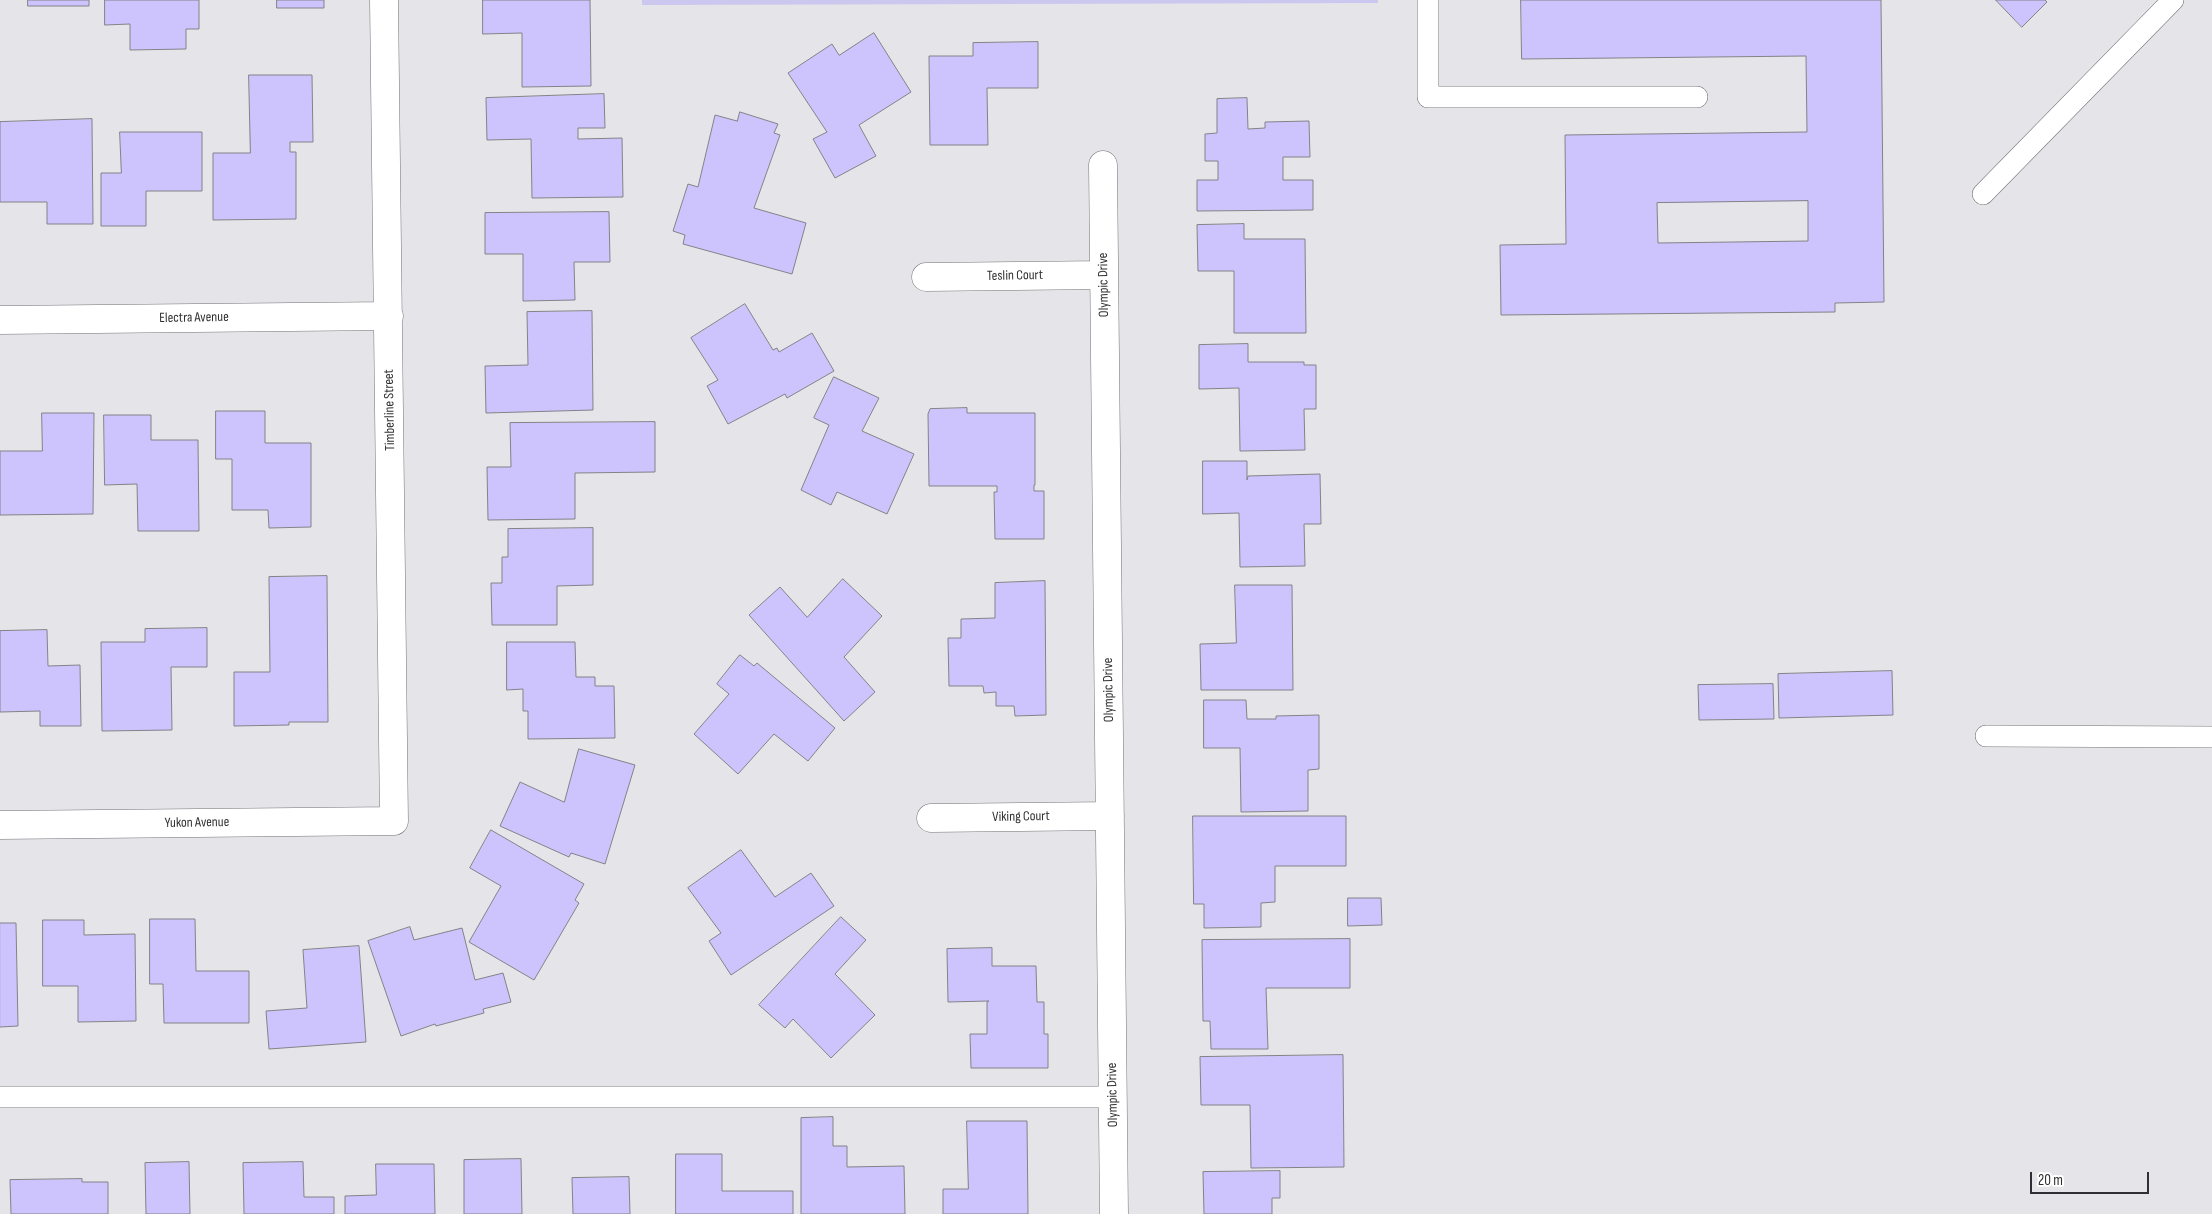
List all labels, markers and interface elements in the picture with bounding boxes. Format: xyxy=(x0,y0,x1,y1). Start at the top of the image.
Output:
street label: Olympic Drive xyxy=(1095,253,1113,317)
street label: Teslin Court xyxy=(987,267,1043,285)
street label: Electra Avenue xyxy=(159,309,229,327)
street label: Timberline Street xyxy=(381,369,399,451)
street label: Olympic Drive xyxy=(1100,658,1118,722)
street label: Viking Court xyxy=(992,808,1050,826)
street label: Yukon Avenue xyxy=(165,814,229,832)
street label: Olympic Drive xyxy=(1104,1063,1122,1127)
scale bar xyxy=(2032,1162,2151,1194)
text: 20 m xyxy=(2038,1171,2063,1190)

